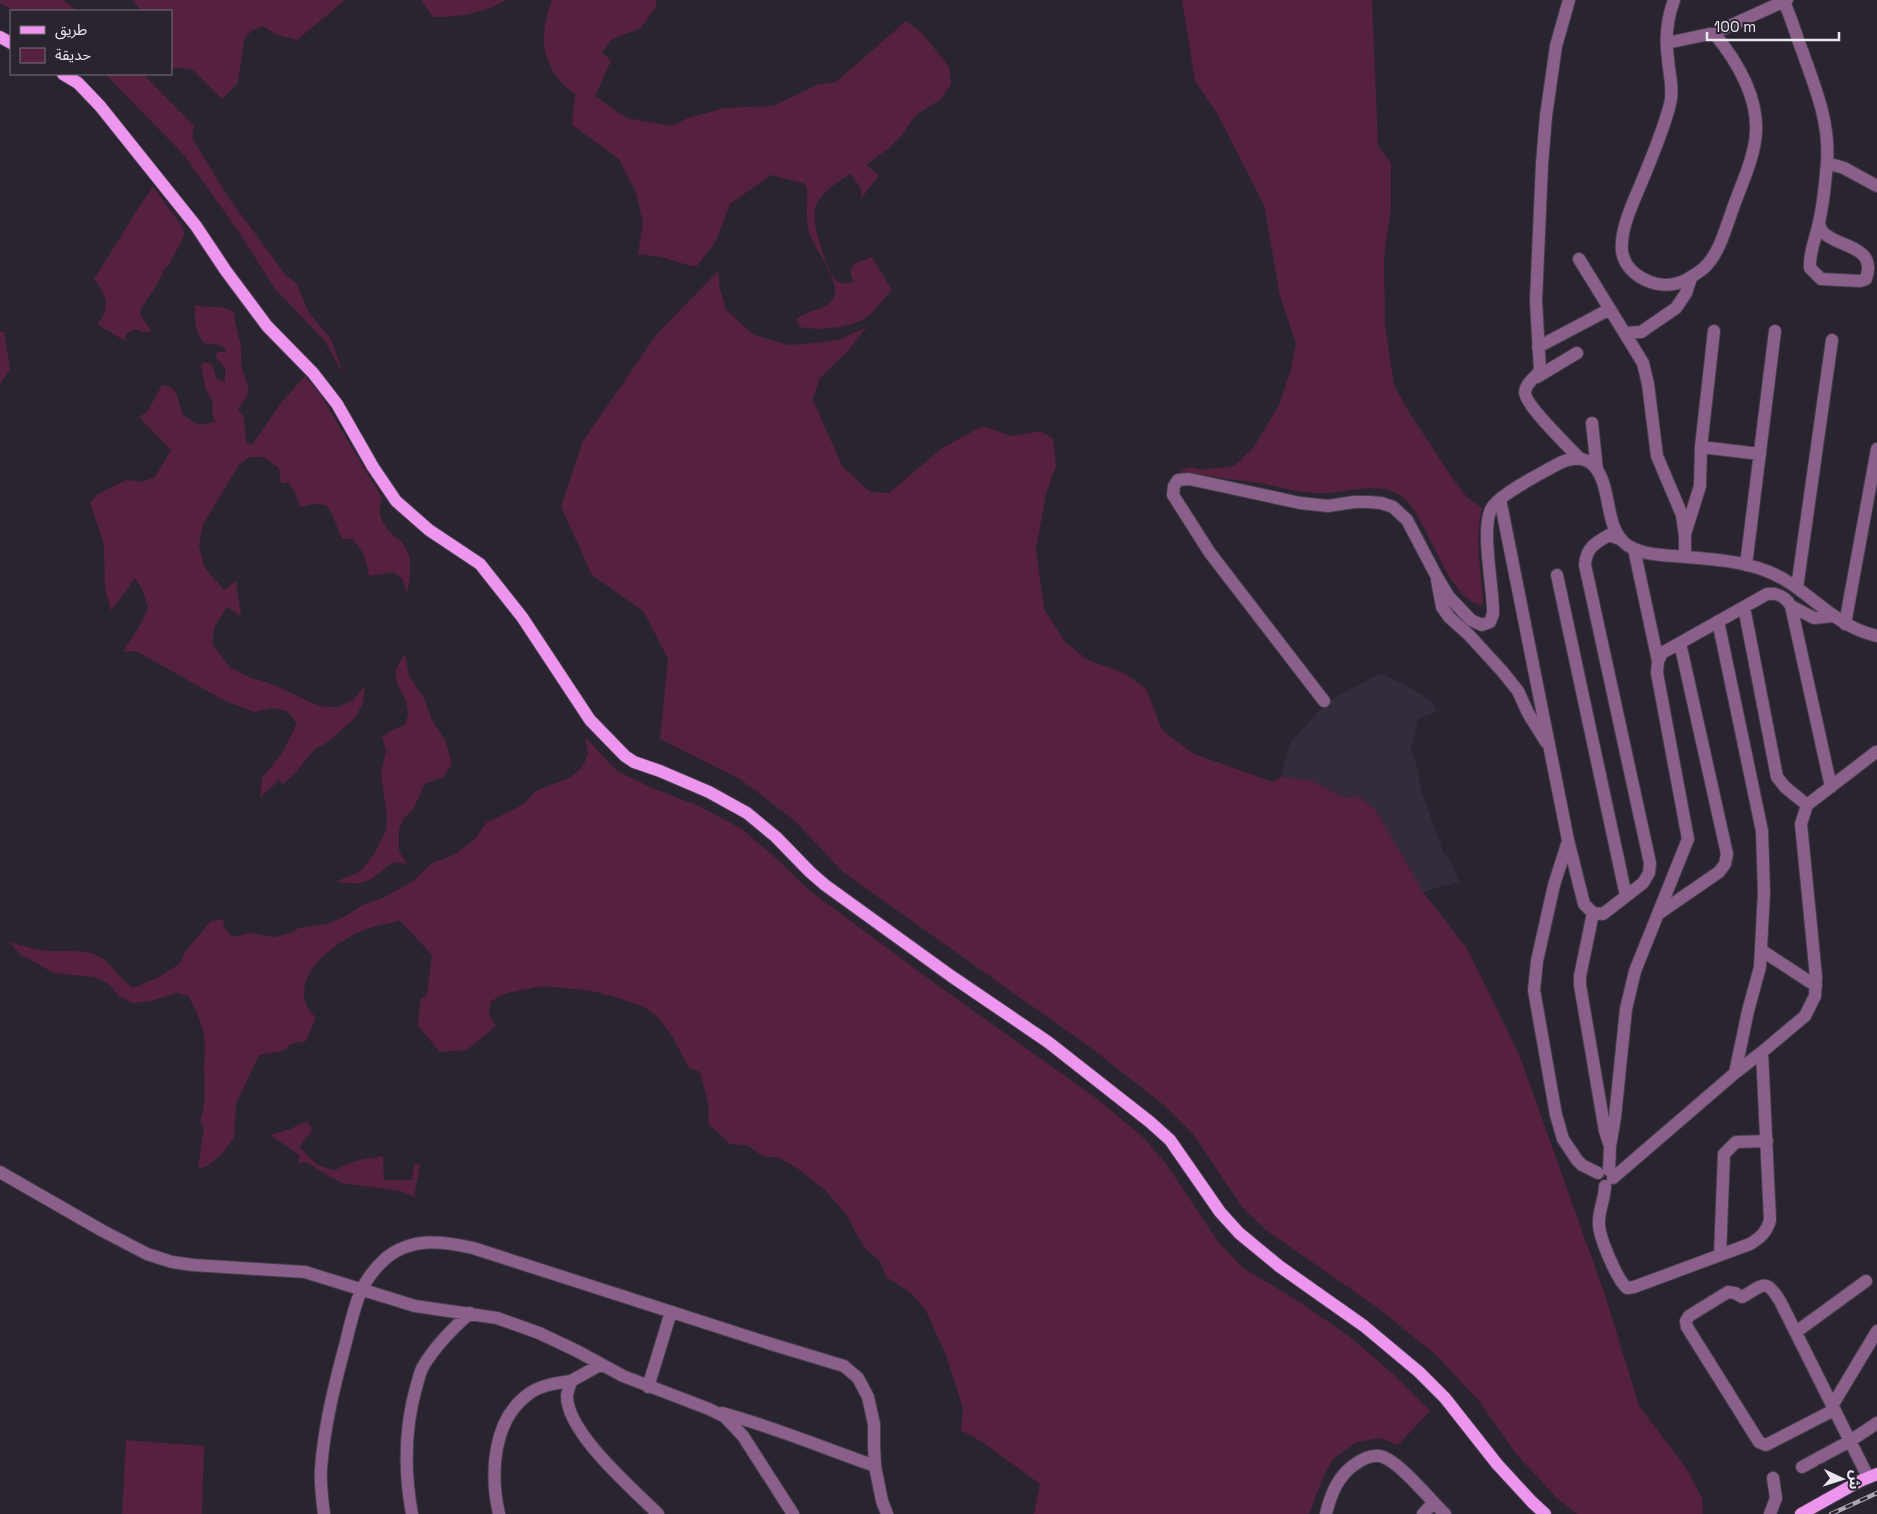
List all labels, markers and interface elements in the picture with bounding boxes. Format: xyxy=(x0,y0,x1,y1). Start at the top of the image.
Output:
legend xyxy=(10,10,172,75)
scale bar xyxy=(1707,10,1840,42)
text: 100 m xyxy=(1714,17,1756,36)
text: طريق xyxy=(55,20,87,40)
text: حديقة xyxy=(55,45,91,64)
north arrow xyxy=(1817,1454,1867,1504)
text: ش xyxy=(1845,1470,1865,1490)

